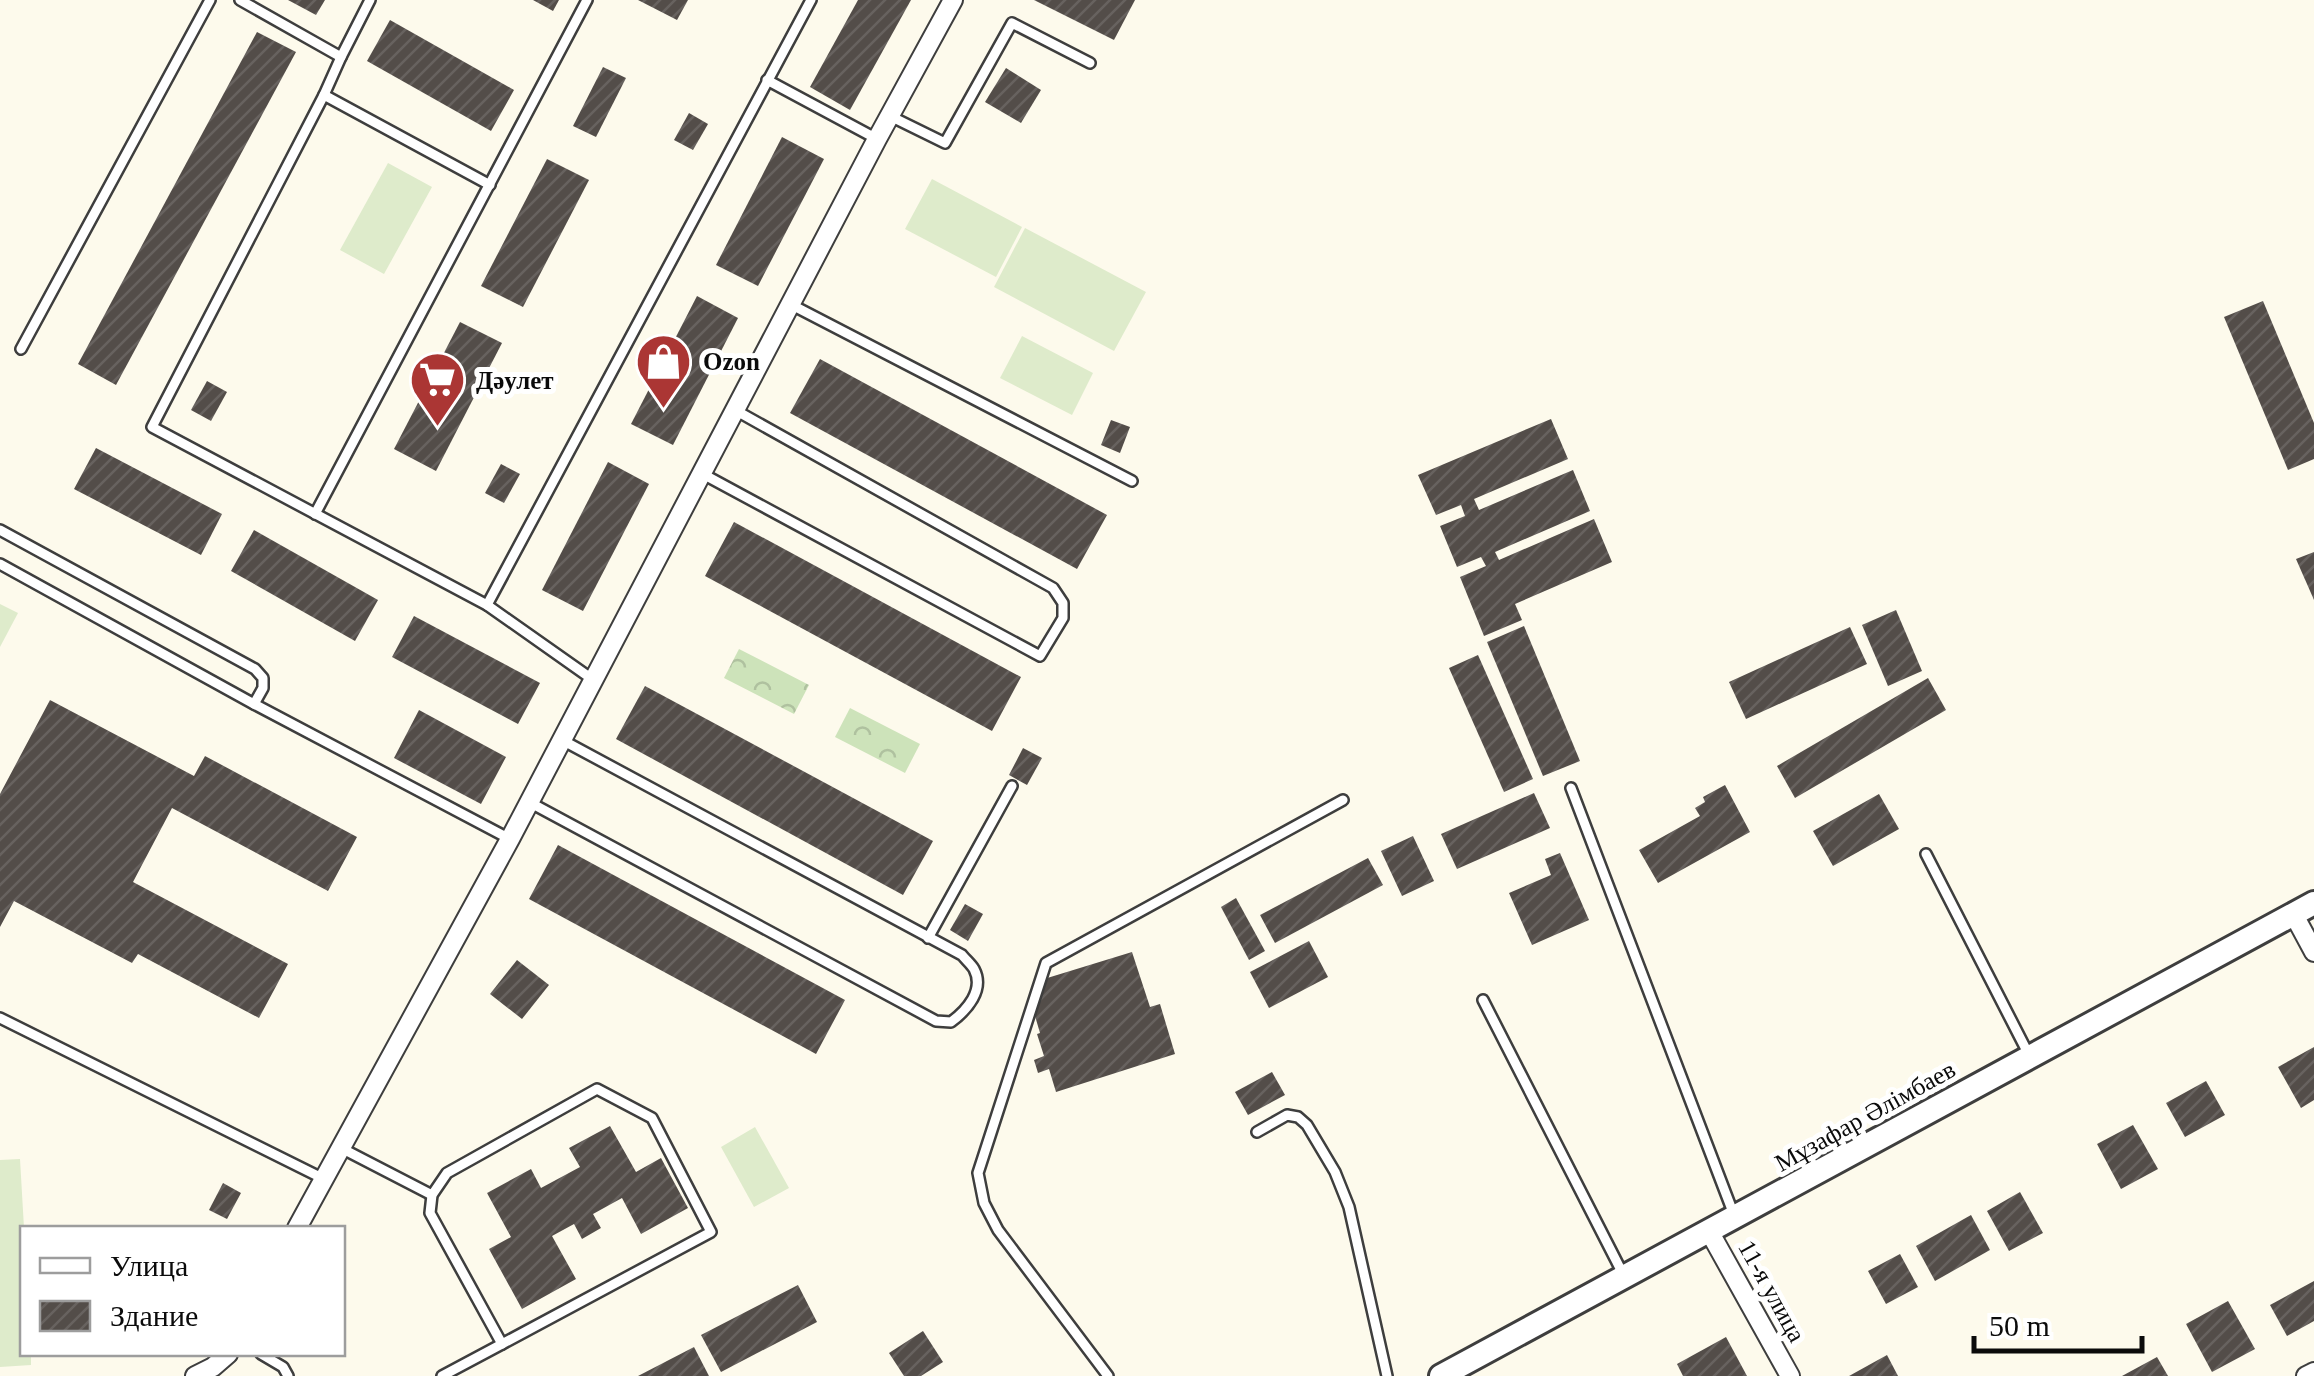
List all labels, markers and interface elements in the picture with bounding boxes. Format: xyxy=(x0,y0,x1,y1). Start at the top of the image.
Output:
shop icon: Ozon xyxy=(634,331,694,410)
place label: Ozon xyxy=(703,348,760,375)
supermarket icon: Дәулет xyxy=(407,350,467,429)
place label: Дәулет xyxy=(476,367,554,394)
street label: Мұзафар Әлімбаев xyxy=(1770,1055,1960,1177)
legend xyxy=(20,1226,345,1356)
street label: 11-я улица xyxy=(1733,1236,1811,1346)
text: Улица xyxy=(110,1249,188,1282)
scale bar xyxy=(1974,1291,2142,1353)
text: Здание xyxy=(110,1299,198,1332)
text: 50 m xyxy=(1989,1309,2050,1342)

